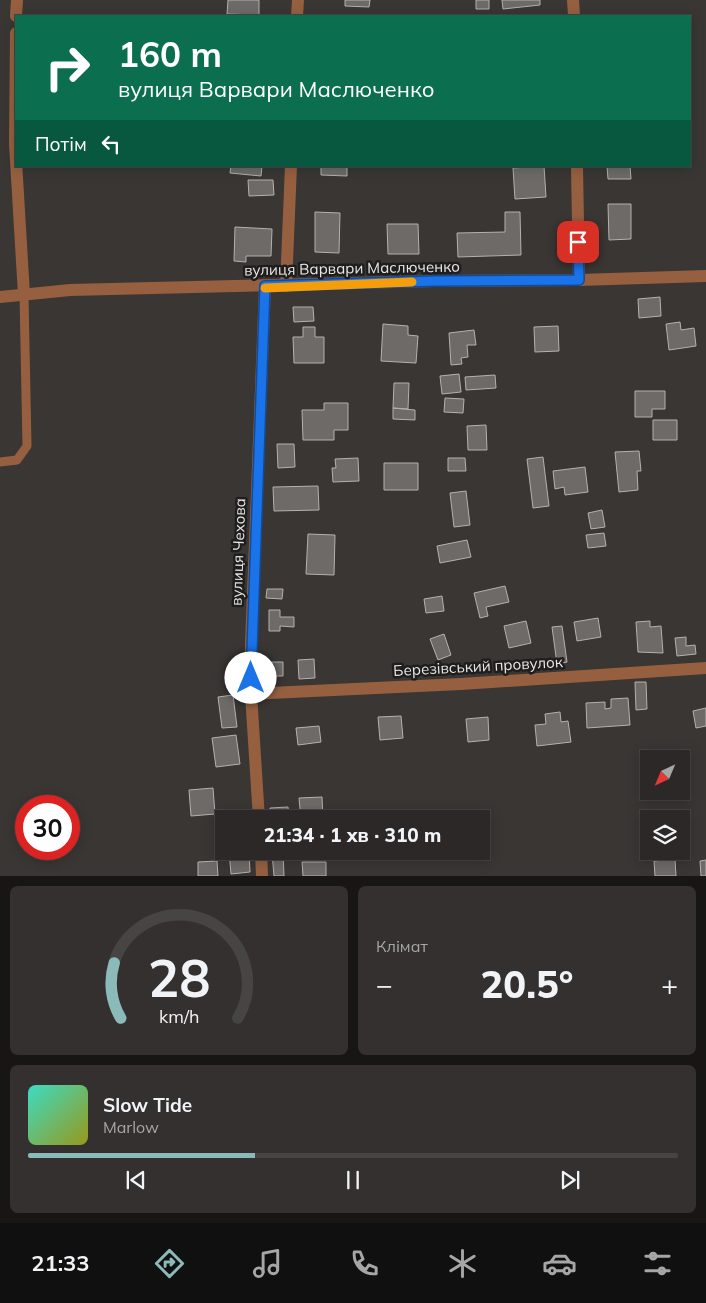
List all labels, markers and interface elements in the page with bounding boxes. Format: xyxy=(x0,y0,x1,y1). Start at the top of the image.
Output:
text: 160 m xyxy=(118,32,222,76)
icon: right xyxy=(35,35,100,100)
text: вулиця Варвари Маслюченко xyxy=(118,75,435,103)
icon: left xyxy=(97,130,125,158)
text: Потім xyxy=(35,132,87,156)
pin xyxy=(557,221,599,263)
icon: arrive xyxy=(564,228,592,256)
street label: вулиця Варвари Маслюченко xyxy=(244,257,460,279)
street label: вулиця Чехова xyxy=(227,498,249,606)
position arrow xyxy=(224,651,276,703)
street label: Березівський провулок xyxy=(393,652,564,680)
north arrow xyxy=(640,750,690,800)
map controls xyxy=(640,750,690,860)
speed limit sign: 30 xyxy=(15,795,80,860)
button: layers xyxy=(640,810,690,860)
text: 21:34 · 1 хв · 310 m xyxy=(264,823,441,847)
text: Клімат xyxy=(376,936,428,956)
text: 28 xyxy=(148,945,210,1010)
text: 20.5° xyxy=(481,960,573,1008)
text: − xyxy=(376,967,393,1002)
text: + xyxy=(661,967,678,1002)
text: km/h xyxy=(159,1005,199,1027)
text: Slow Tide xyxy=(103,1093,192,1117)
text: Marlow xyxy=(103,1117,159,1137)
icon: previous xyxy=(122,1166,150,1194)
icon: pause xyxy=(339,1166,367,1194)
icon: next xyxy=(556,1166,584,1194)
icon: directions xyxy=(152,1246,187,1281)
icon: music xyxy=(250,1246,285,1281)
icon: phone xyxy=(347,1246,382,1281)
icon: climate xyxy=(445,1246,480,1281)
icon: car xyxy=(542,1246,577,1281)
icon: filters xyxy=(640,1246,675,1281)
text: 21:33 xyxy=(31,1249,90,1277)

